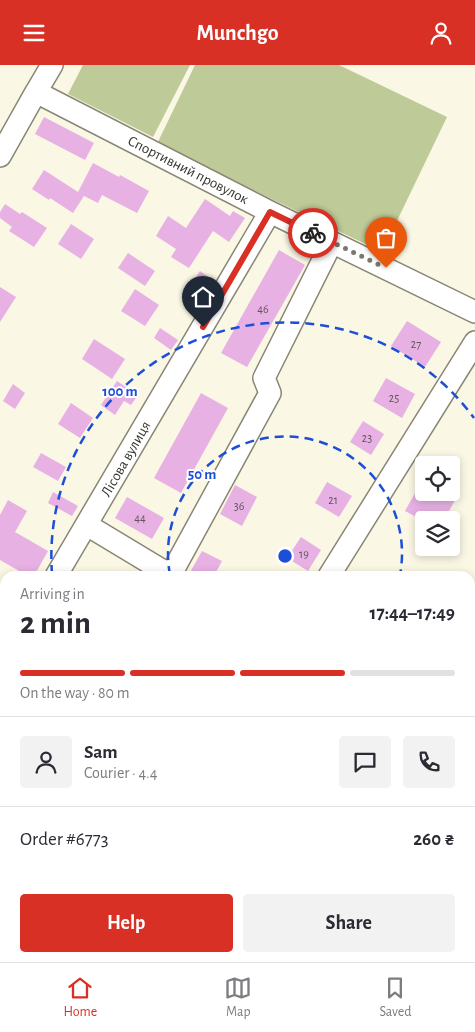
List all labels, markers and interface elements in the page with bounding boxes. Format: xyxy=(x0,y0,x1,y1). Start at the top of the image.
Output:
icon: menu xyxy=(20,19,48,47)
icon: person xyxy=(427,19,455,47)
text: Munchgo xyxy=(196,22,279,44)
street label: Спортивний провулок xyxy=(125,133,251,207)
courier xyxy=(288,208,338,258)
pin xyxy=(365,217,407,268)
icon: bike xyxy=(299,219,327,247)
icon: bag xyxy=(372,224,400,252)
pin xyxy=(182,276,224,327)
icon: home xyxy=(189,283,217,311)
house number: 46 xyxy=(257,303,269,315)
house number: 27 xyxy=(411,338,421,350)
text: 100 m xyxy=(102,384,138,399)
house number: 25 xyxy=(389,392,399,404)
street label: Лісова вулиця xyxy=(98,419,154,499)
house number: 23 xyxy=(362,432,372,444)
map controls xyxy=(415,456,460,556)
button: locate xyxy=(415,456,460,501)
text: 50 m xyxy=(188,467,216,482)
house number: 21 xyxy=(328,494,338,506)
house number: 36 xyxy=(234,500,245,512)
button: layers xyxy=(415,511,460,556)
house number: 44 xyxy=(134,512,146,524)
centre of rings xyxy=(276,547,294,565)
house number: 19 xyxy=(299,548,309,560)
text: Arriving in xyxy=(20,586,85,602)
text: 17:44–17:49 xyxy=(370,604,455,623)
text: 2 min xyxy=(20,607,91,639)
text: On the way · 80 m xyxy=(20,685,129,701)
button: person xyxy=(20,736,72,788)
button: chat xyxy=(339,736,391,788)
button: phone xyxy=(403,736,455,788)
text: Sam xyxy=(84,743,118,762)
text: Courier · 4.4 xyxy=(84,765,157,781)
text: Order #6773 xyxy=(20,830,108,849)
text: 260 ₴ xyxy=(413,830,455,849)
button: Help xyxy=(20,894,233,952)
button: Share xyxy=(243,894,455,952)
tab: Home xyxy=(64,974,97,1021)
tab: Map xyxy=(224,974,252,1021)
tab: Saved xyxy=(379,974,411,1021)

